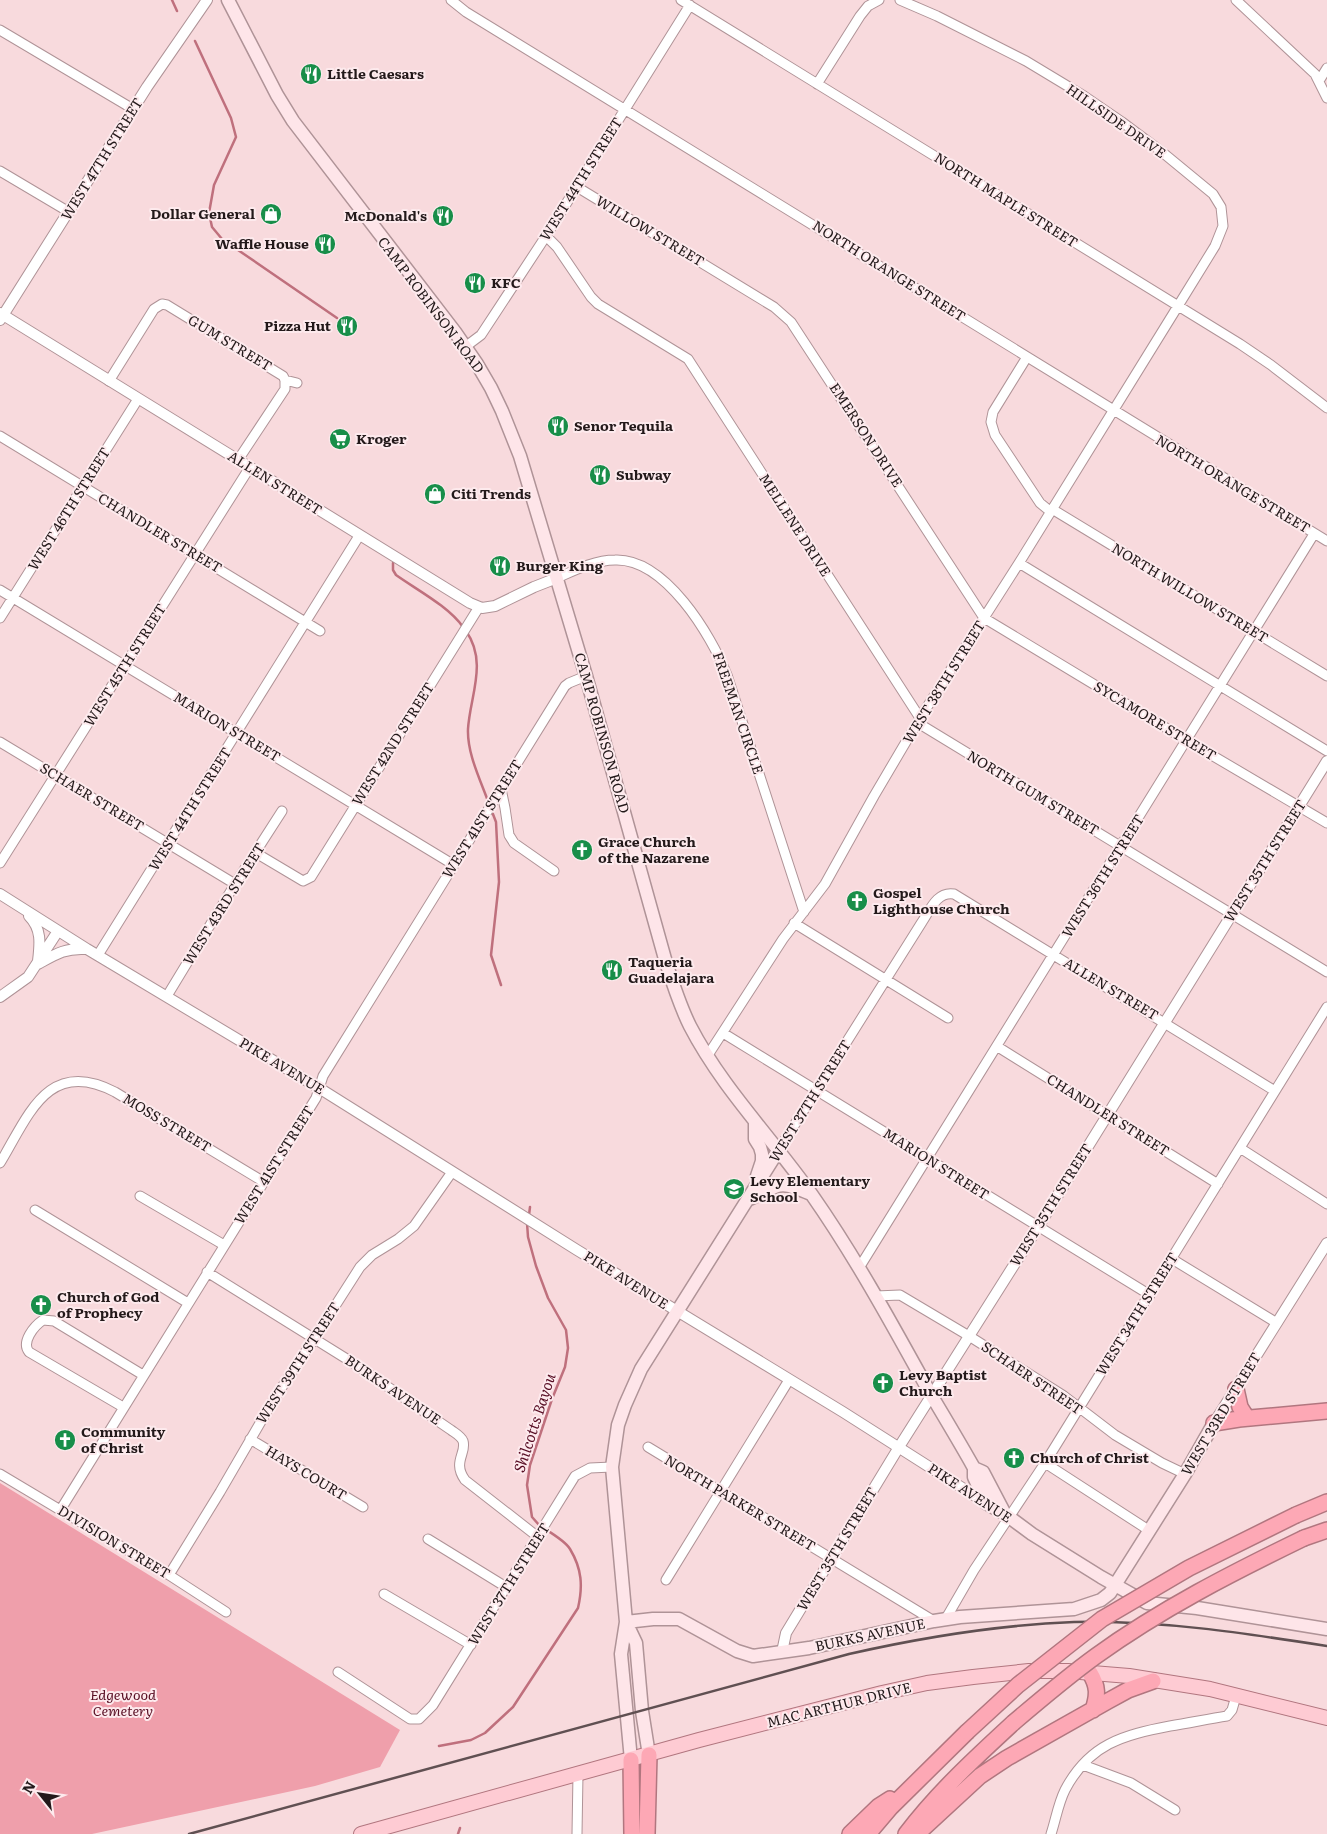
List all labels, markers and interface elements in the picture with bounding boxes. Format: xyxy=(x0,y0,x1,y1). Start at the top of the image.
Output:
restaurant icon: Little Caesars xyxy=(299,62,323,86)
place label: Little Caesars xyxy=(327,63,424,83)
street label: HILLSIDE DRIVE xyxy=(1063,78,1171,162)
street label: WEST 47TH STREET xyxy=(55,93,147,224)
street label: WEST 44TH STREET xyxy=(534,113,626,244)
street label: NORTH MAPLE STREET xyxy=(931,147,1082,252)
street label: WILLOW STREET xyxy=(592,190,709,270)
shop icon: Dollar General xyxy=(259,202,283,226)
place label: Dollar General xyxy=(150,203,255,223)
restaurant icon: McDonald's xyxy=(431,204,455,228)
place label: McDonald's xyxy=(344,205,427,225)
street label: NORTH ORANGE STREET xyxy=(809,215,970,326)
restaurant icon: Waffle House xyxy=(313,232,337,256)
street label: CAMP ROBINSON ROAD xyxy=(374,232,490,377)
place label: Waffle House xyxy=(215,233,309,253)
restaurant icon: KFC xyxy=(463,271,487,295)
place label: KFC xyxy=(491,272,521,292)
street label: GUM STREET xyxy=(185,309,276,375)
restaurant icon: Pizza Hut xyxy=(335,314,359,338)
place label: Pizza Hut xyxy=(264,315,332,335)
street label: EMERSON DRIVE xyxy=(825,378,908,491)
restaurant icon: Senor Tequila xyxy=(546,414,570,438)
place label: Senor Tequila xyxy=(574,415,674,435)
supermarket icon: Kroger xyxy=(328,427,352,451)
place label: Kroger xyxy=(356,428,407,448)
street label: NORTH ORANGE STREET xyxy=(1152,429,1315,537)
street label: WEST 46TH STREET xyxy=(22,443,114,574)
street label: ALLEN STREET xyxy=(224,445,327,519)
restaurant icon: Subway xyxy=(588,463,612,487)
place label: Subway xyxy=(616,464,671,484)
street label: MELLENE DRIVE xyxy=(755,469,837,580)
shop icon: Citi Trends xyxy=(423,482,447,506)
place label: Citi Trends xyxy=(451,483,531,503)
street label: CHANDLER STREET xyxy=(95,487,226,577)
street label: NORTH WILLOW STREET xyxy=(1108,537,1273,647)
restaurant icon: Burger King xyxy=(488,554,512,578)
place label: Burger King xyxy=(516,555,604,575)
street label: WEST 45TH STREET xyxy=(78,599,170,730)
street label: WEST 38TH STREET xyxy=(897,616,989,747)
street label: FREEMAN CIRCLE xyxy=(709,649,769,777)
street label: CAMP ROBINSON ROAD xyxy=(570,650,636,816)
street label: SYCAMORE STREET xyxy=(1090,676,1221,765)
street label: WEST 42ND STREET xyxy=(346,678,438,809)
street label: MARION STREET xyxy=(170,686,285,766)
street label: WEST 44TH STREET xyxy=(143,743,235,874)
street label: NORTH GUM STREET xyxy=(964,745,1103,840)
street label: WEST 41ST STREET xyxy=(437,755,526,882)
street label: SCHAER STREET xyxy=(37,757,148,835)
street label: WEST 35TH STREET xyxy=(1218,795,1310,926)
street label: WEST 36TH STREET xyxy=(1056,810,1148,941)
place label: Grace Church of the Nazarene xyxy=(598,831,710,867)
church icon: Grace Church of the Nazarene xyxy=(570,838,594,862)
street label: WEST 43RD STREET xyxy=(177,839,269,968)
place label: Gospel Lighthouse Church xyxy=(873,882,1010,918)
church icon: Gospel Lighthouse Church xyxy=(845,889,869,913)
place label: Taqueria Guadelajara xyxy=(628,951,715,987)
street label: ALLEN STREET xyxy=(1060,952,1163,1024)
restaurant icon: Taqueria Guadelajara xyxy=(600,958,624,982)
street label: PIKE AVENUE xyxy=(236,1032,329,1099)
street label: WEST 37TH STREET xyxy=(763,1035,855,1166)
street label: CHANDLER STREET xyxy=(1043,1068,1174,1160)
street label: MOSS STREET xyxy=(119,1088,216,1157)
street label: WEST 41ST STREET xyxy=(229,1101,318,1228)
street label: MARION STREET xyxy=(880,1122,993,1204)
street label: WEST 35TH STREET xyxy=(1004,1139,1096,1270)
place label: Levy Elementary School xyxy=(750,1170,870,1206)
school or university icon: Levy Elementary School xyxy=(722,1177,746,1201)
street label: PIKE AVENUE xyxy=(580,1245,673,1313)
street label: WEST 34TH STREET xyxy=(1090,1248,1182,1379)
place label: Church of God of Prophecy xyxy=(57,1286,159,1322)
church icon: Church of God of Prophecy xyxy=(29,1293,53,1317)
street label: WEST 39TH STREET xyxy=(250,1298,344,1427)
street label: SCHAER STREET xyxy=(978,1336,1087,1419)
street label: WEST 33RD STREET xyxy=(1175,1348,1265,1479)
street label: BURKS AVENUE xyxy=(341,1349,446,1429)
place label: Levy Baptist Church xyxy=(899,1364,988,1400)
water label: Shilcotts Bayou xyxy=(507,1370,560,1475)
church icon: Levy Baptist Church xyxy=(871,1371,895,1395)
place label: Community of Christ xyxy=(81,1421,166,1457)
church icon: Community of Christ xyxy=(53,1428,77,1452)
street label: HAYS COURT xyxy=(262,1440,351,1504)
church icon: Church of Christ xyxy=(1002,1446,1026,1470)
place label: Church of Christ xyxy=(1030,1447,1150,1467)
street label: NORTH PARKER STREET xyxy=(661,1449,820,1555)
street label: PIKE AVENUE xyxy=(925,1458,1016,1527)
street label: WEST 35TH STREET xyxy=(791,1483,881,1614)
street label: DIVISION STREET xyxy=(54,1500,175,1583)
street label: WEST 37TH STREET xyxy=(462,1518,554,1649)
street label: BURKS AVENUE xyxy=(813,1613,927,1655)
street label: MAC ARTHUR DRIVE xyxy=(764,1676,913,1732)
park label: Edgewood Cemetery xyxy=(90,1684,156,1720)
north arrow xyxy=(15,1769,65,1819)
text: N xyxy=(16,1777,40,1797)

